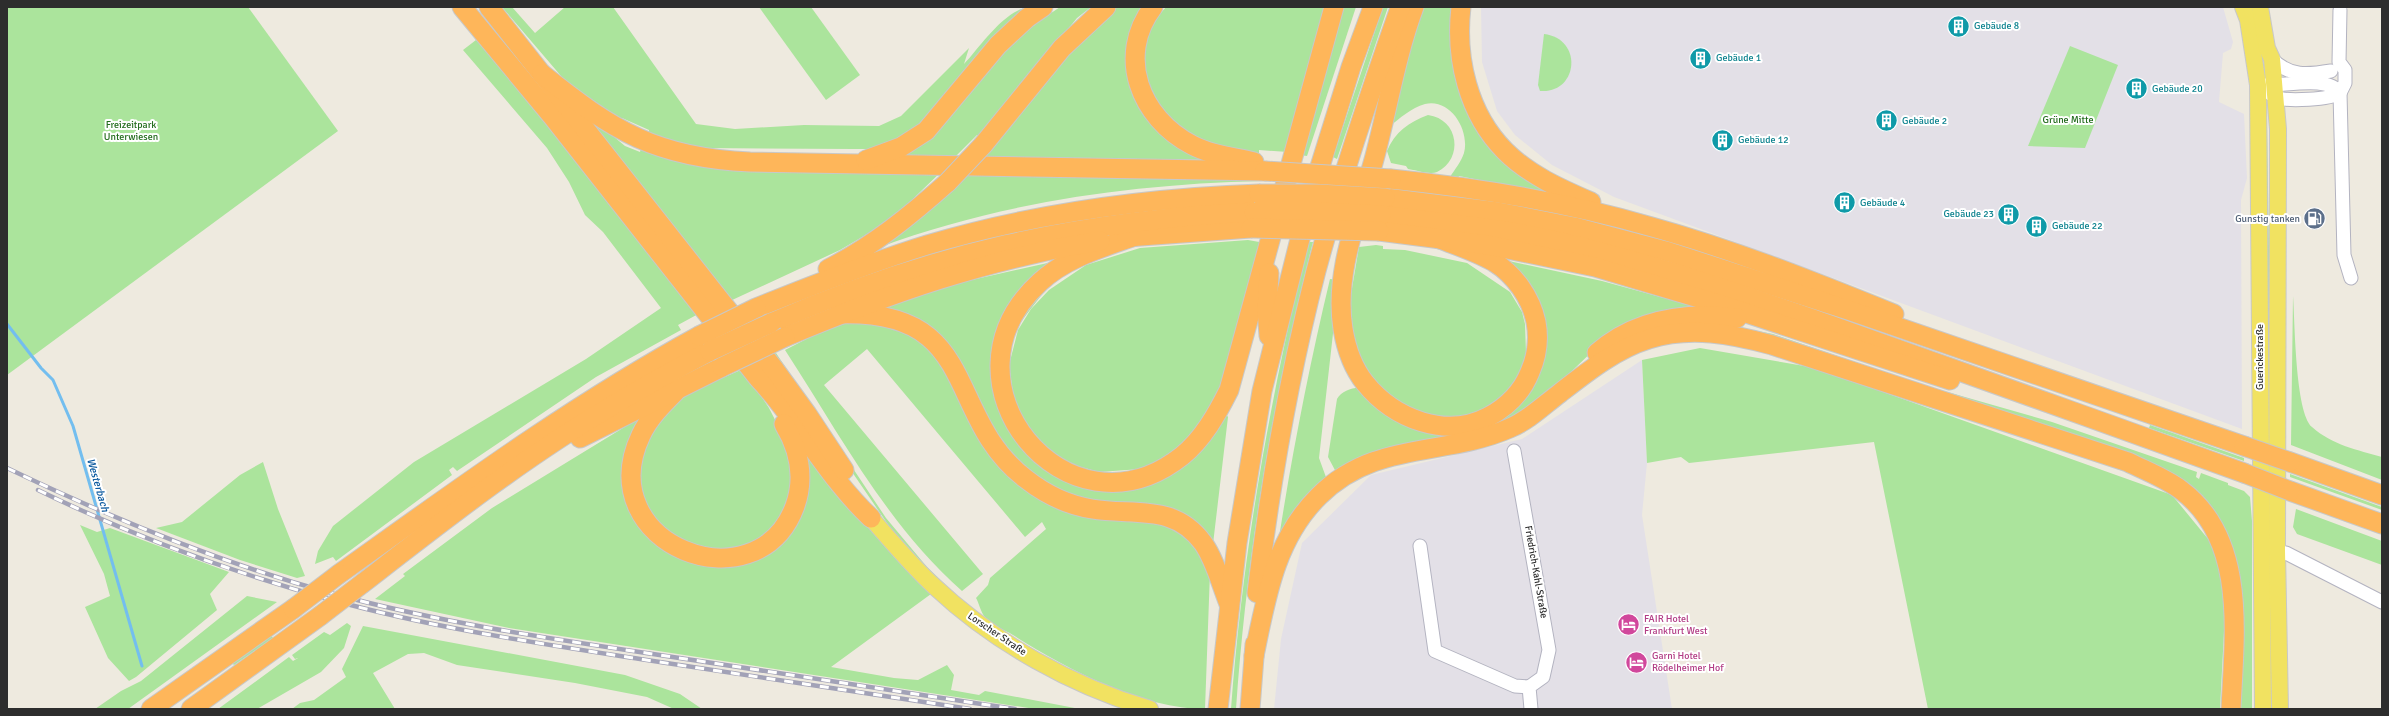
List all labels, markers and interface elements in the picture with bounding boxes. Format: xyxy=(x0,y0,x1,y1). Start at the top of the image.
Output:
building icon: Gebäude 8 xyxy=(1945,13,1971,39)
place label: Gebäude 8 xyxy=(1974,20,2019,32)
building icon: Gebäude 1 xyxy=(1687,45,1713,71)
place label: Gebäude 1 xyxy=(1716,52,1761,64)
building icon: Gebäude 20 xyxy=(2124,76,2150,102)
place label: Gebäude 20 xyxy=(2152,83,2203,95)
building icon: Gebäude 2 xyxy=(1874,108,1900,134)
park label: Grüne Mitte xyxy=(2043,114,2093,126)
place label: Gebäude 2 xyxy=(1902,115,1947,127)
park label: Freizeitpark Unterwiesen xyxy=(104,119,158,143)
building icon: Gebäude 12 xyxy=(1710,127,1736,153)
place label: Gebäude 12 xyxy=(1738,134,1789,146)
building icon: Gebäude 4 xyxy=(1831,190,1857,216)
place label: Gebäude 4 xyxy=(1860,197,1906,209)
building icon: Gebäude 23 xyxy=(1996,201,2022,227)
fuel station icon: Gunstig tanken xyxy=(2302,206,2328,232)
place label: Gebäude 23 xyxy=(1943,208,1994,220)
building icon: Gebäude 22 xyxy=(2024,213,2050,239)
place label: Gunstig tanken xyxy=(2235,213,2300,225)
place label: Gebäude 22 xyxy=(2052,220,2103,232)
street label: Guerickestraße xyxy=(2254,324,2266,390)
water label: Westerbach xyxy=(84,457,112,514)
street label: Friedrich-Kahl-Straße xyxy=(1522,525,1550,619)
street label: Lorscher Straße xyxy=(965,610,1029,658)
hotel icon: FAIR Hotel Frankfurt West xyxy=(1616,612,1642,638)
place label: FAIR Hotel Frankfurt West xyxy=(1644,613,1708,637)
hotel icon: Garni Hotel Rödelheimer Hof xyxy=(1623,649,1649,675)
place label: Garni Hotel Rödelheimer Hof xyxy=(1652,650,1724,674)

